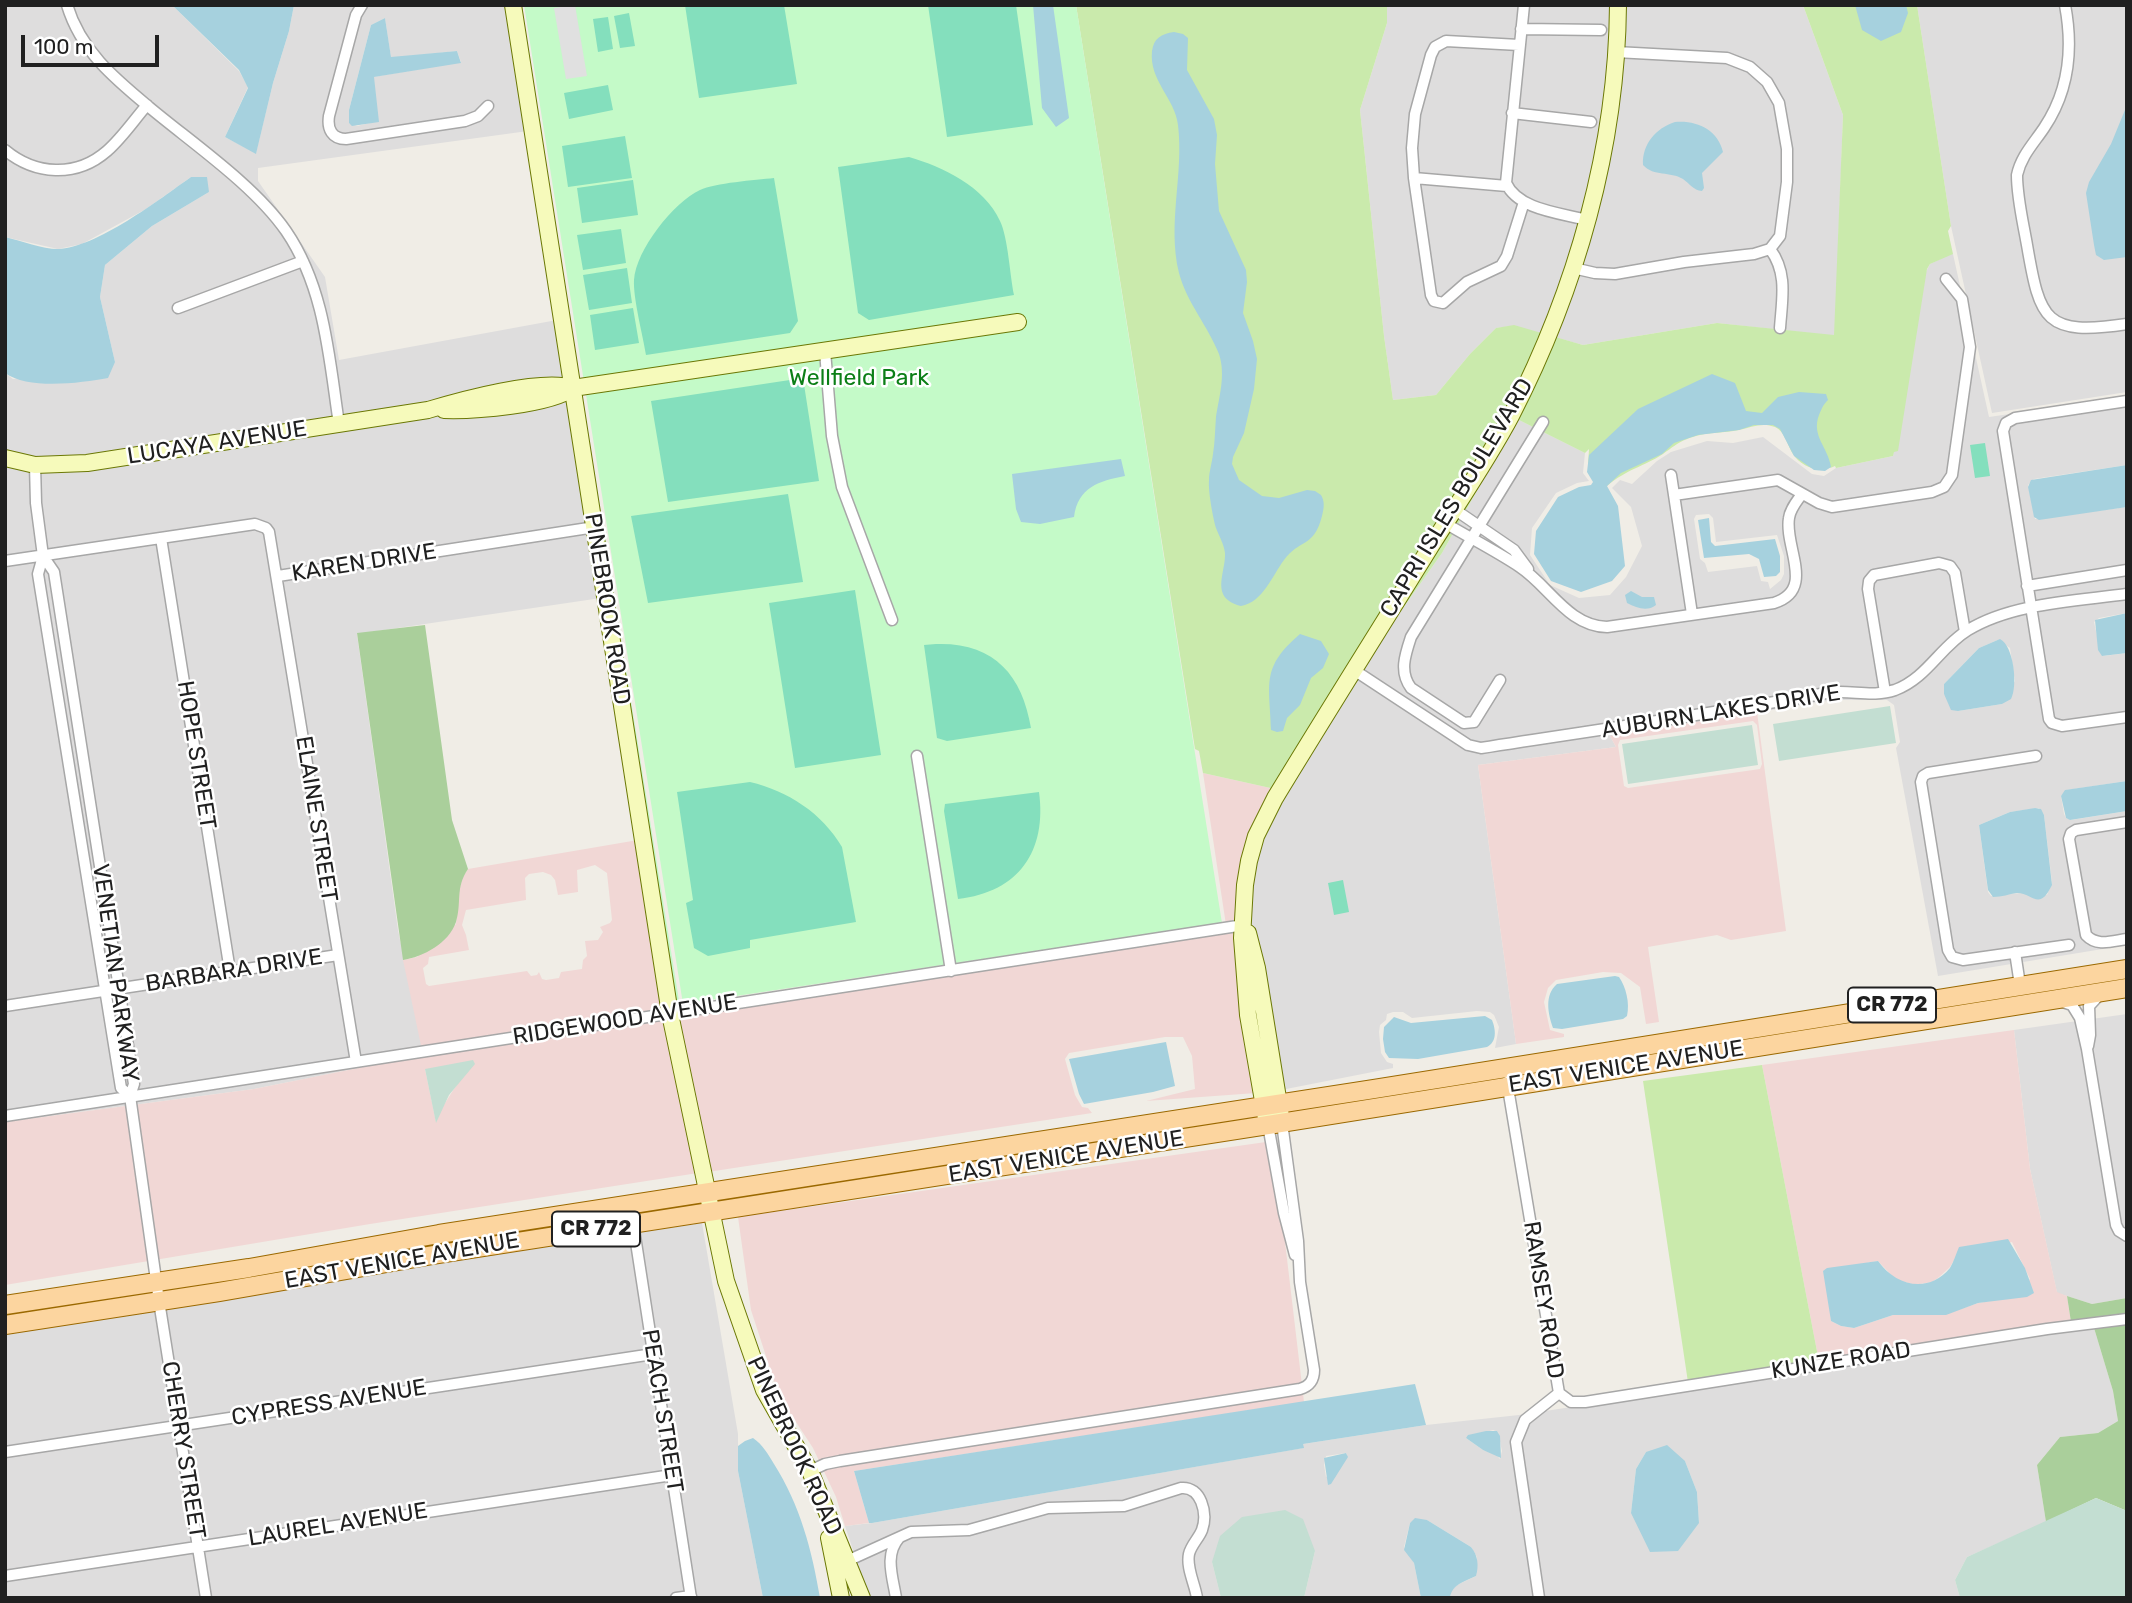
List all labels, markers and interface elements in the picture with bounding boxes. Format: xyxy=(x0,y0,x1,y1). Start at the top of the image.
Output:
scale bar xyxy=(24,21,163,65)
text: 100 m xyxy=(34,34,93,59)
park label: Wellfield Park xyxy=(789,364,929,392)
street label: CAPRI ISLES BOULEVARD xyxy=(1375,374,1539,622)
street label: LUCAYA AVENUE xyxy=(125,415,309,471)
street label: PINEBROOK ROAD xyxy=(578,511,636,707)
street label: KAREN DRIVE xyxy=(290,538,438,588)
street label: HOPE STREET xyxy=(171,679,221,831)
street label: AUBURN LAKES DRIVE xyxy=(1600,679,1842,745)
street label: ELAINE STREET xyxy=(289,734,343,904)
street label: VENETIAN PARKWAY xyxy=(86,862,144,1084)
street label: BARBARA DRIVE xyxy=(144,943,324,999)
road number: CR 772 xyxy=(1848,988,1936,1023)
street label: RIDGEWOOD AVENUE xyxy=(511,989,739,1051)
street label: EAST VENICE AVENUE xyxy=(1506,1035,1746,1099)
street label: EAST VENICE AVENUE xyxy=(946,1125,1186,1189)
road number: CR 772 xyxy=(552,1212,640,1246)
street label: RAMSEY ROAD xyxy=(1517,1219,1569,1381)
street label: EAST VENICE AVENUE xyxy=(283,1227,521,1295)
street label: PEACH STREET xyxy=(635,1327,689,1495)
street label: KUNZE ROAD xyxy=(1769,1336,1913,1386)
street label: PINEBROOK ROAD xyxy=(741,1352,847,1540)
street label: CHERRY STREET xyxy=(155,1359,211,1541)
street label: CYPRESS AVENUE xyxy=(229,1374,429,1432)
street label: LAUREL AVENUE xyxy=(246,1497,430,1553)

